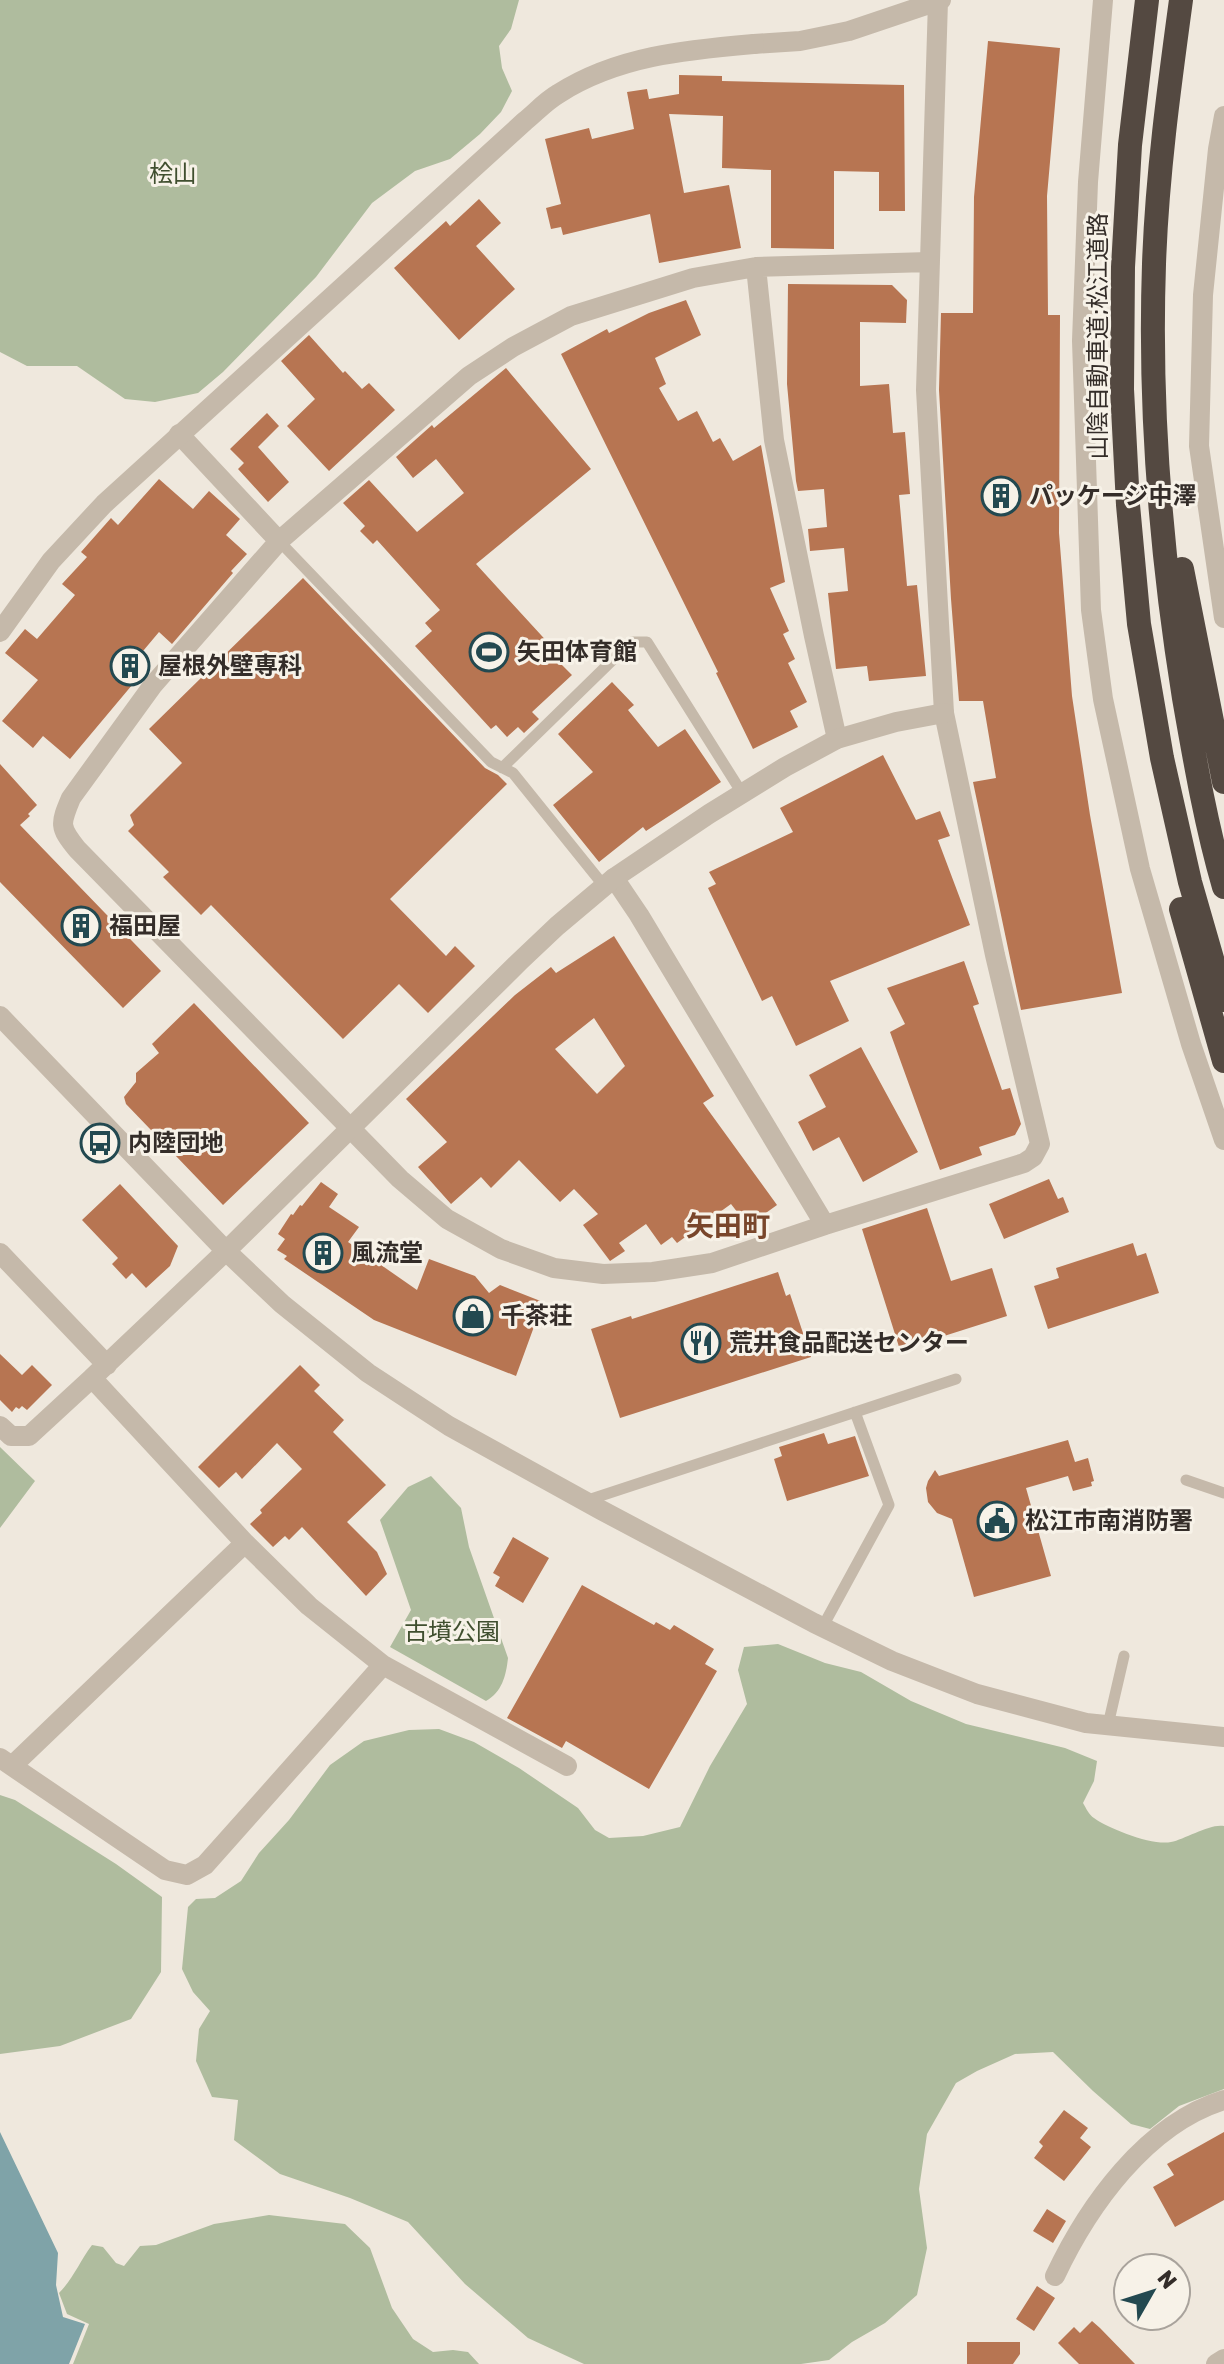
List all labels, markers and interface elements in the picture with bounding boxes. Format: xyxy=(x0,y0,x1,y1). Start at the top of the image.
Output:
park label: 桧山 xyxy=(149,160,197,188)
street label: 山陰自動車道;松江道路 xyxy=(1084,213,1112,459)
building icon: パッケージ中澤 xyxy=(980,475,1022,517)
place label: パッケージ中澤 xyxy=(1029,482,1197,510)
sports icon: 矢田体育館 xyxy=(468,631,510,673)
place label: 矢田体育館 xyxy=(517,638,637,666)
building icon: 屋根外壁専科 xyxy=(109,645,151,687)
place label: 屋根外壁専科 xyxy=(158,652,302,680)
building icon: 福田屋 xyxy=(60,905,102,947)
place label: 福田屋 xyxy=(109,912,181,940)
bus stop icon: 内陸団地 xyxy=(79,1122,121,1164)
place label: 内陸団地 xyxy=(128,1129,224,1157)
district label: 矢田町 xyxy=(686,1210,770,1243)
building icon: 風流堂 xyxy=(302,1232,344,1274)
place label: 風流堂 xyxy=(351,1239,423,1267)
shop icon: 千茶荘 xyxy=(452,1295,494,1337)
place label: 千茶荘 xyxy=(501,1302,573,1330)
restaurant icon: 荒井食品配送センター xyxy=(680,1322,722,1364)
place label: 荒井食品配送センター xyxy=(729,1329,969,1357)
public building icon: 松江市南消防署 xyxy=(976,1500,1018,1542)
place label: 松江市南消防署 xyxy=(1025,1507,1193,1535)
park label: 古墳公園 xyxy=(404,1618,500,1646)
north arrow xyxy=(1112,2252,1192,2332)
text: N xyxy=(1152,2265,1183,2294)

